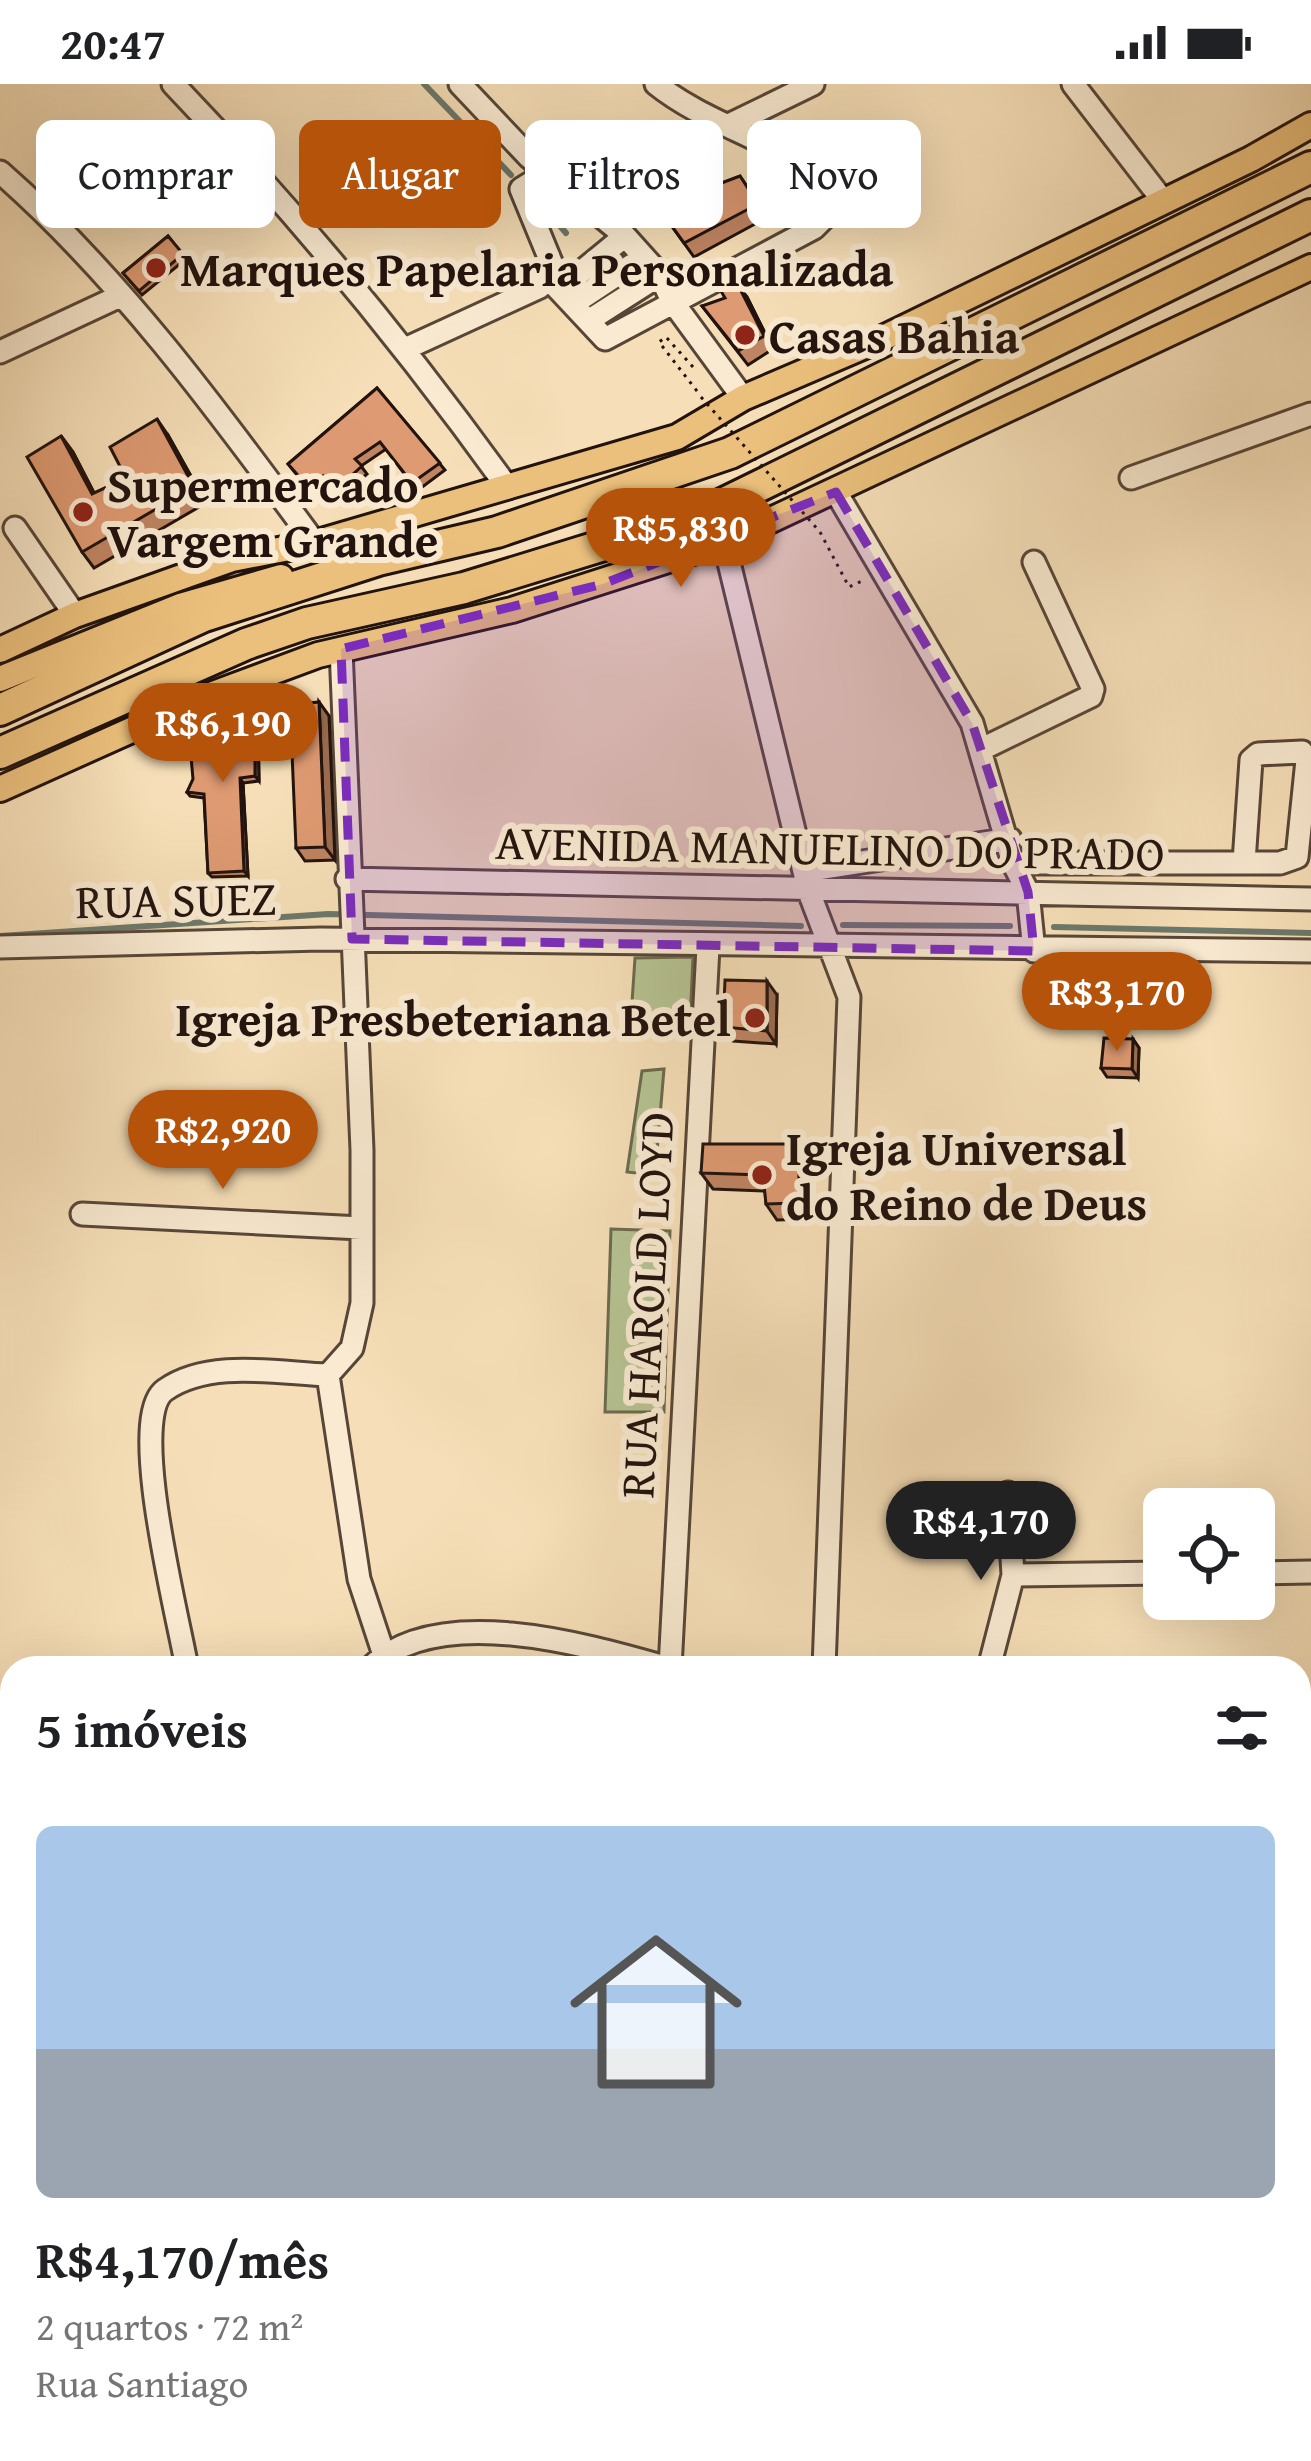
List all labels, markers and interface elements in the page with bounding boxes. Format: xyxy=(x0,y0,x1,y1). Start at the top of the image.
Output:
text: 20:47 xyxy=(60,10,166,75)
chip: Comprar xyxy=(36,120,275,228)
chip: Alugar xyxy=(299,120,501,228)
chip: Filtros xyxy=(525,120,723,228)
chip: Novo xyxy=(747,120,921,228)
place label: Marques Papelaria Personalizada xyxy=(180,233,894,304)
marker: Marques Papelaria Personalizada xyxy=(143,255,169,281)
place label: Casas Bahia xyxy=(769,300,1020,371)
marker: Casas Bahia xyxy=(732,322,758,348)
place label: Supermercado Vargem Grande xyxy=(107,449,438,575)
pin: R$5,830 xyxy=(570,488,792,590)
text: R$5,830 xyxy=(613,498,749,555)
marker: Supermercado Vargem Grande xyxy=(70,499,96,525)
pin: R$6,190 xyxy=(112,683,334,785)
text: R$6,190 xyxy=(155,693,291,750)
street label: AVENIDA MANUELINO DO PRADO xyxy=(495,806,1165,888)
street label: RUA SUEZ xyxy=(75,862,277,936)
pin: R$3,170 xyxy=(1006,952,1228,1054)
text: R$3,170 xyxy=(1049,962,1185,1019)
place label: Igreja Presbeteriana Betel xyxy=(175,983,731,1054)
marker: Igreja Presbeteriana Betel xyxy=(742,1005,768,1031)
pin: R$2,920 xyxy=(112,1090,334,1192)
text: R$2,920 xyxy=(155,1100,291,1157)
street label: RUA HAROLD LOYD xyxy=(600,1110,692,1500)
place label: Igreja Universal do Reino de Deus xyxy=(786,1112,1147,1238)
marker: Igreja Universal do Reino de Deus xyxy=(749,1162,775,1188)
pin: R$4,170 xyxy=(870,1481,1092,1583)
map controls xyxy=(1143,1488,1275,1620)
button: locate xyxy=(1143,1488,1275,1620)
text: R$4,170 xyxy=(913,1491,1049,1548)
text: 5 imóveis xyxy=(36,1691,248,1766)
icon: filters xyxy=(1209,1695,1275,1761)
icon: home xyxy=(548,1904,764,2120)
text: R$4,170/mês xyxy=(36,2222,329,2297)
text: 2 quartos · 72 m² xyxy=(36,2297,303,2354)
text: Rua Santiago xyxy=(36,2354,248,2411)

